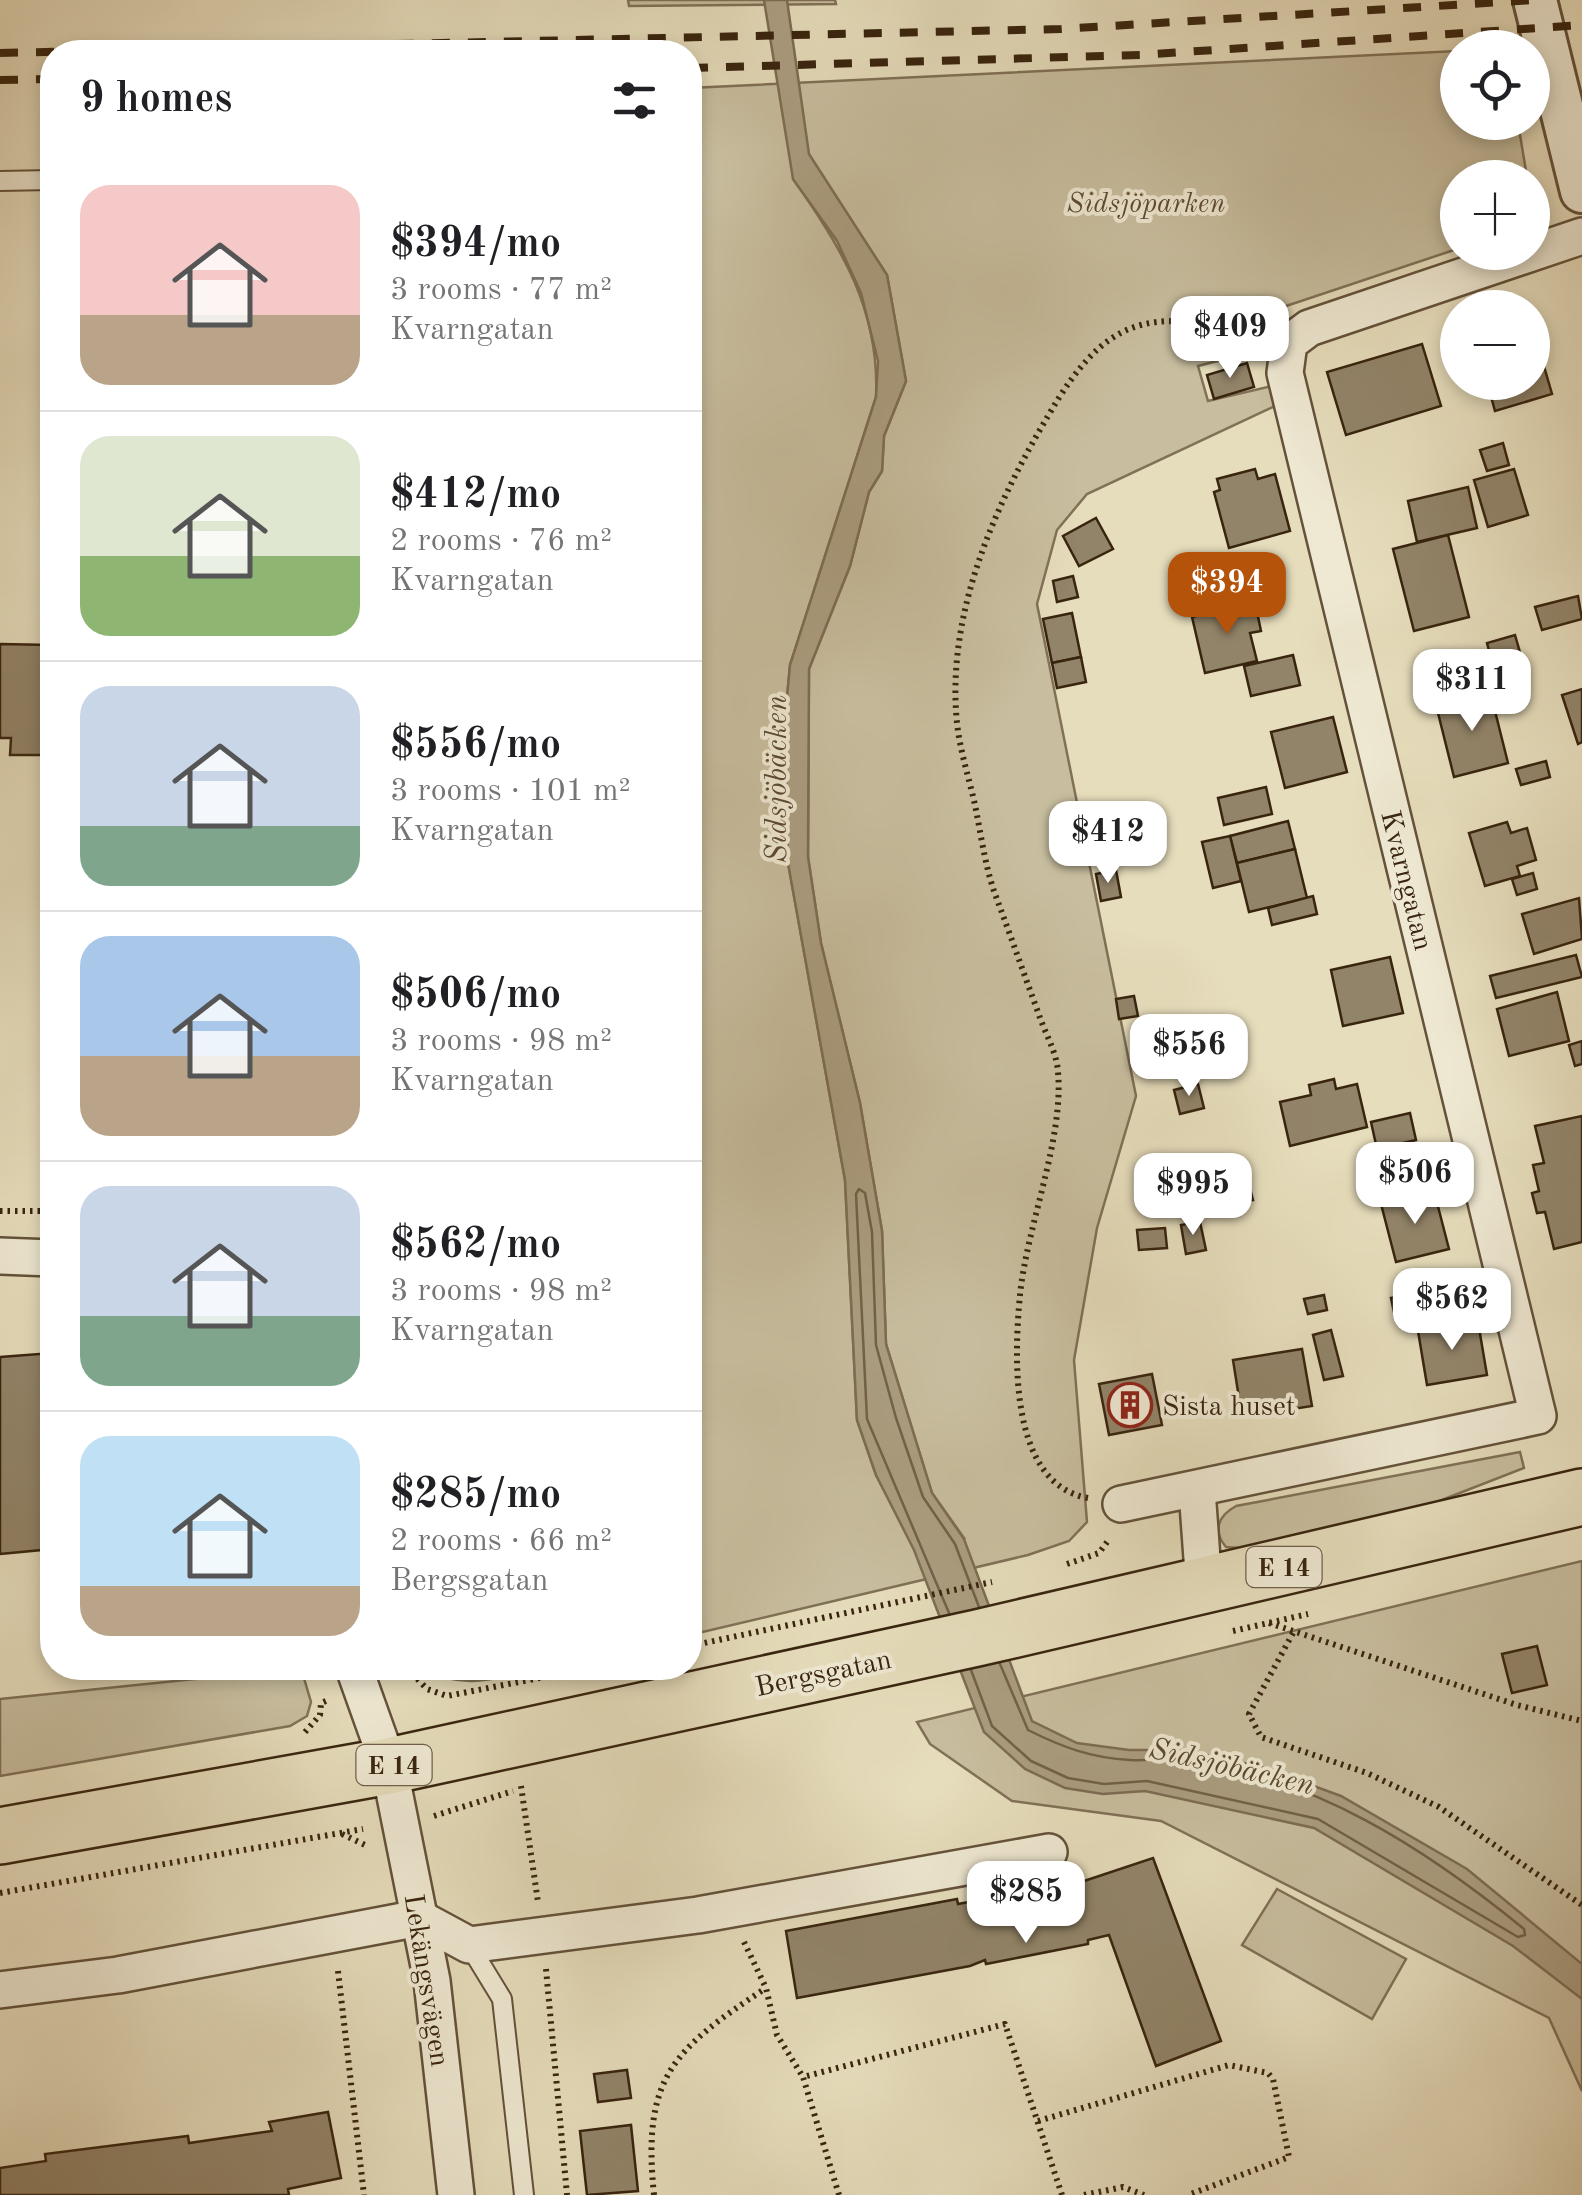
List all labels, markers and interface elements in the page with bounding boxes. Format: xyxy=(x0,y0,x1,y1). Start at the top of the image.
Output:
map controls xyxy=(1440,30,1550,400)
button: locate xyxy=(1440,30,1550,140)
icon: filters xyxy=(607,73,662,128)
text: 9 homes xyxy=(80,79,232,121)
button: + xyxy=(1440,160,1550,270)
park label: Sidsjöparken xyxy=(1067,191,1225,219)
text: $394/mo xyxy=(390,224,561,266)
icon: home xyxy=(160,225,280,345)
text: 3 rooms · 77 m² xyxy=(390,275,612,307)
button: − xyxy=(1440,290,1550,400)
pin: $409 xyxy=(1171,296,1289,381)
text: $409 xyxy=(1193,312,1267,344)
text: Kvarngatan xyxy=(390,315,554,347)
text: $412/mo xyxy=(390,475,561,517)
icon: home xyxy=(160,476,280,596)
text: 2 rooms · 76 m² xyxy=(390,526,612,558)
pin: $394 xyxy=(1168,552,1286,637)
text: Kvarngatan xyxy=(390,566,554,598)
text: $394 xyxy=(1190,568,1264,600)
pin: $311 xyxy=(1413,649,1531,734)
text: $311 xyxy=(1435,665,1509,697)
water label: Sidsjöbäcken xyxy=(763,695,793,863)
text: $556/mo xyxy=(390,725,561,767)
icon: home xyxy=(160,726,280,846)
text: 3 rooms · 101 m² xyxy=(390,776,631,808)
pin: $412 xyxy=(1049,801,1167,886)
street label: Kvarngatan xyxy=(1374,808,1436,954)
text: Kvarngatan xyxy=(390,816,554,848)
text: $412 xyxy=(1071,817,1145,849)
text: $506/mo xyxy=(390,975,561,1017)
icon: home xyxy=(160,976,280,1096)
pin: $556 xyxy=(1130,1014,1248,1099)
text: 3 rooms · 98 m² xyxy=(390,1026,612,1058)
text: $556 xyxy=(1152,1030,1226,1062)
text: Kvarngatan xyxy=(390,1066,554,1098)
pin: $506 xyxy=(1356,1142,1474,1227)
pin: $995 xyxy=(1134,1153,1252,1238)
text: $506 xyxy=(1378,1158,1452,1190)
text: $995 xyxy=(1156,1169,1230,1201)
text: $562/mo xyxy=(390,1225,561,1267)
icon: home xyxy=(160,1226,280,1346)
pin: $562 xyxy=(1393,1268,1511,1353)
text: 3 rooms · 98 m² xyxy=(390,1276,612,1308)
text: $562 xyxy=(1415,1284,1489,1316)
text: Kvarngatan xyxy=(390,1316,554,1348)
building icon: Sista huset xyxy=(1107,1382,1153,1428)
place label: Sista huset xyxy=(1162,1394,1296,1422)
text: $285/mo xyxy=(390,1475,561,1517)
icon: home xyxy=(160,1476,280,1596)
text: 2 rooms · 66 m² xyxy=(390,1526,612,1558)
road number: E 14 xyxy=(1246,1547,1322,1587)
text: Bergsgatan xyxy=(390,1566,548,1598)
street label: Bergsgatan xyxy=(753,1647,894,1703)
water label: Sidsjöbäcken xyxy=(1146,1734,1317,1801)
road number: E 14 xyxy=(356,1745,432,1785)
pin: $285 xyxy=(967,1861,1085,1946)
text: $285 xyxy=(989,1877,1063,1909)
street label: Lekängsvägen xyxy=(398,1892,452,2069)

